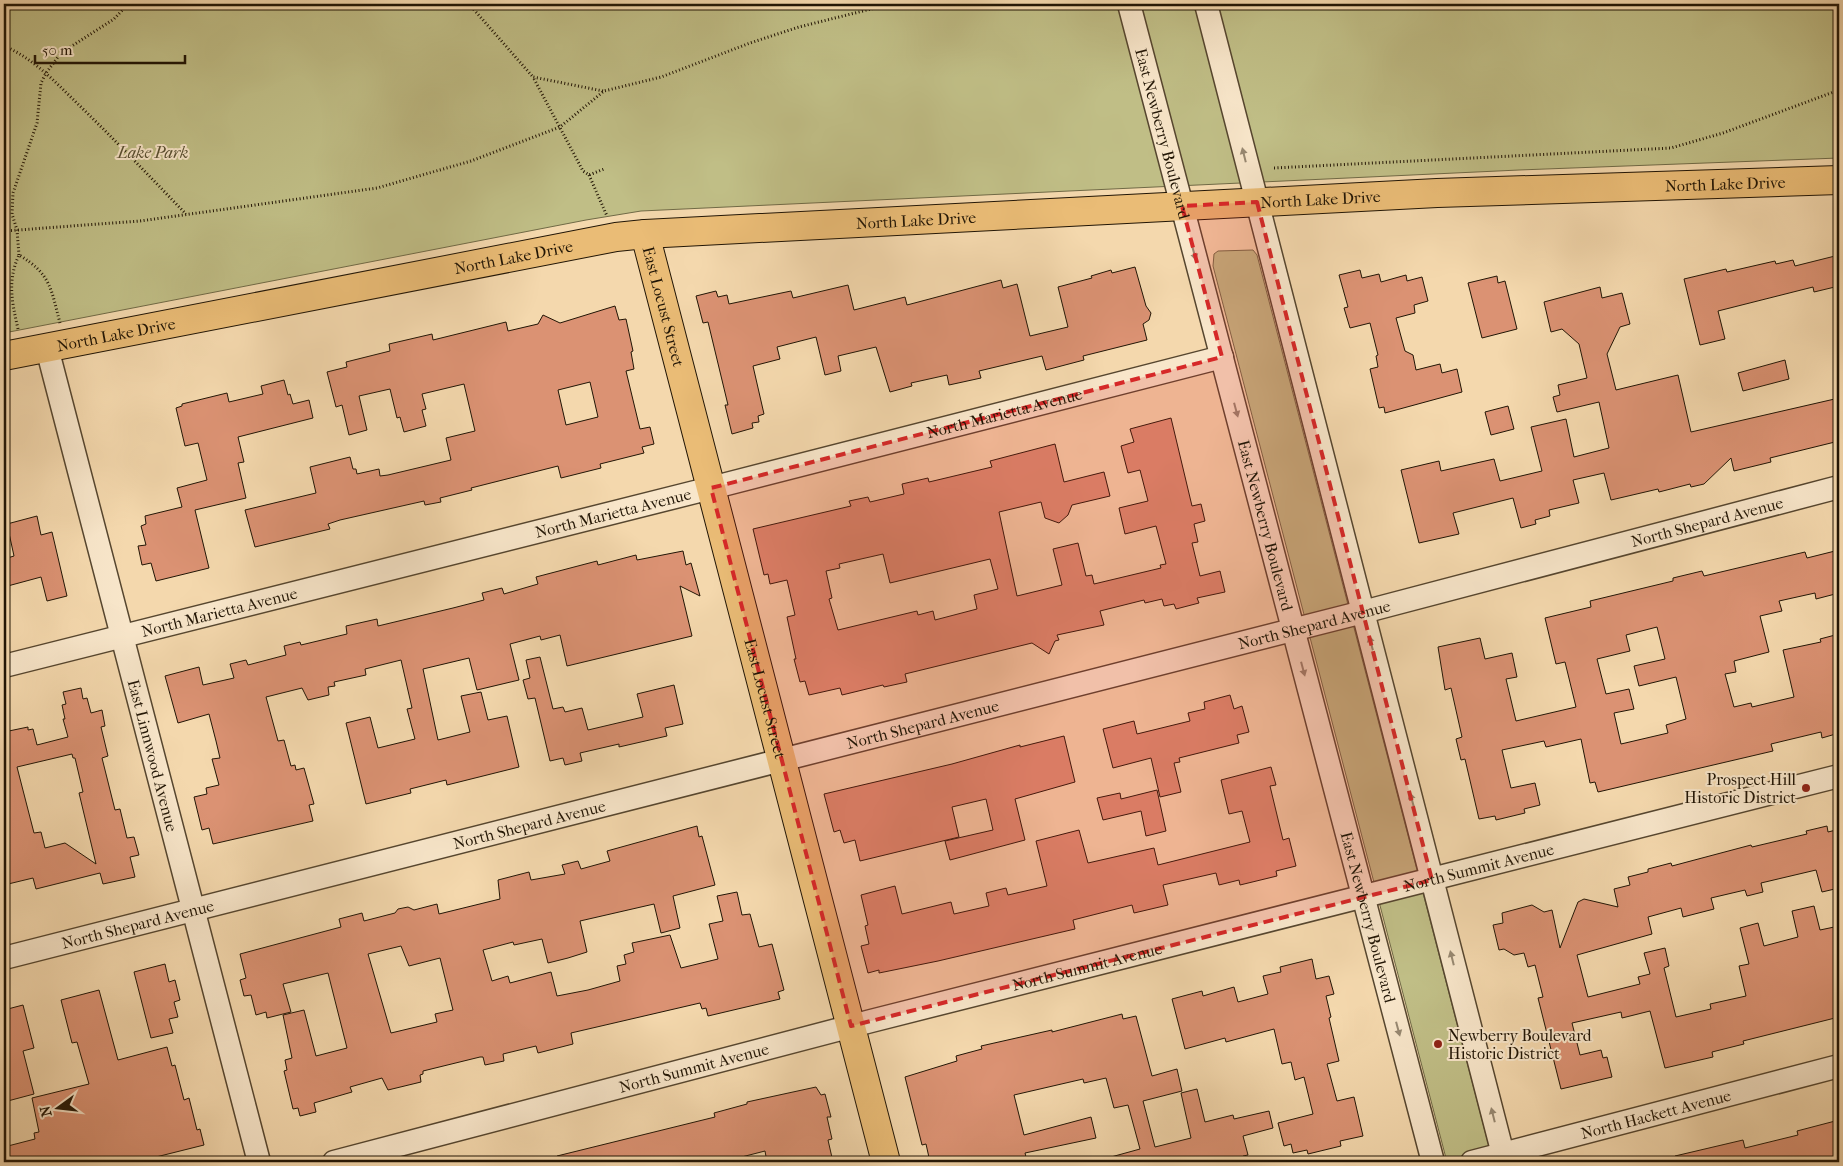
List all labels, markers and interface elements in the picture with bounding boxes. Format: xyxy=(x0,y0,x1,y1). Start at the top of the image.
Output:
scale bar xyxy=(35,32,185,64)
text: 50 m xyxy=(42,41,73,59)
street label: East Newberry Boulevard xyxy=(1132,46,1195,221)
park label: Lake Park xyxy=(117,143,188,162)
one-way arrow xyxy=(1240,147,1248,162)
street label: North Lake Drive xyxy=(1665,172,1786,195)
street label: North Lake Drive xyxy=(1260,186,1381,212)
street label: North Lake Drive xyxy=(855,207,977,233)
street label: North Lake Drive xyxy=(453,236,574,278)
street label: East Locust Street xyxy=(639,244,689,369)
one-way arrow xyxy=(1191,245,1199,260)
street label: North Lake Drive xyxy=(55,313,177,355)
street label: North Marietta Avenue xyxy=(924,384,1084,442)
one-way arrow xyxy=(1232,403,1240,418)
street label: East Newberry Boulevard xyxy=(1234,438,1297,613)
street label: North Marietta Avenue xyxy=(533,484,693,541)
street label: North Shepard Avenue xyxy=(1629,493,1785,551)
street label: North Marietta Avenue xyxy=(139,583,299,641)
street label: North Shepard Avenue xyxy=(1236,596,1392,653)
street label: East Locust Street xyxy=(741,636,790,761)
one-way arrow xyxy=(1367,636,1375,651)
one-way arrow xyxy=(1300,661,1308,676)
street label: East Linnwood Avenue xyxy=(124,677,182,834)
street label: North Shepard Avenue xyxy=(844,696,1001,753)
place label: Prospect Hill Historic District xyxy=(1684,770,1797,807)
marker: Prospect Hill Historic District xyxy=(1800,782,1812,794)
one-way arrow xyxy=(1407,793,1415,808)
street label: North Shepard Avenue xyxy=(451,796,608,853)
street label: East Newberry Boulevard xyxy=(1337,830,1400,1005)
street label: North Summit Avenue xyxy=(1402,839,1556,895)
street label: North Shepard Avenue xyxy=(60,895,216,952)
street label: North Summit Avenue xyxy=(1010,938,1164,994)
one-way arrow xyxy=(1448,950,1456,965)
one-way arrow xyxy=(1394,1022,1402,1037)
place label: Newberry Boulevard Historic District xyxy=(1448,1026,1592,1063)
marker: Newberry Boulevard Historic District xyxy=(1432,1038,1444,1050)
street label: North Summit Avenue xyxy=(617,1039,771,1096)
north arrow xyxy=(32,1084,82,1134)
street label: North Hackett Avenue xyxy=(1579,1085,1733,1143)
text: N xyxy=(36,1104,56,1119)
one-way arrow xyxy=(1489,1108,1497,1123)

